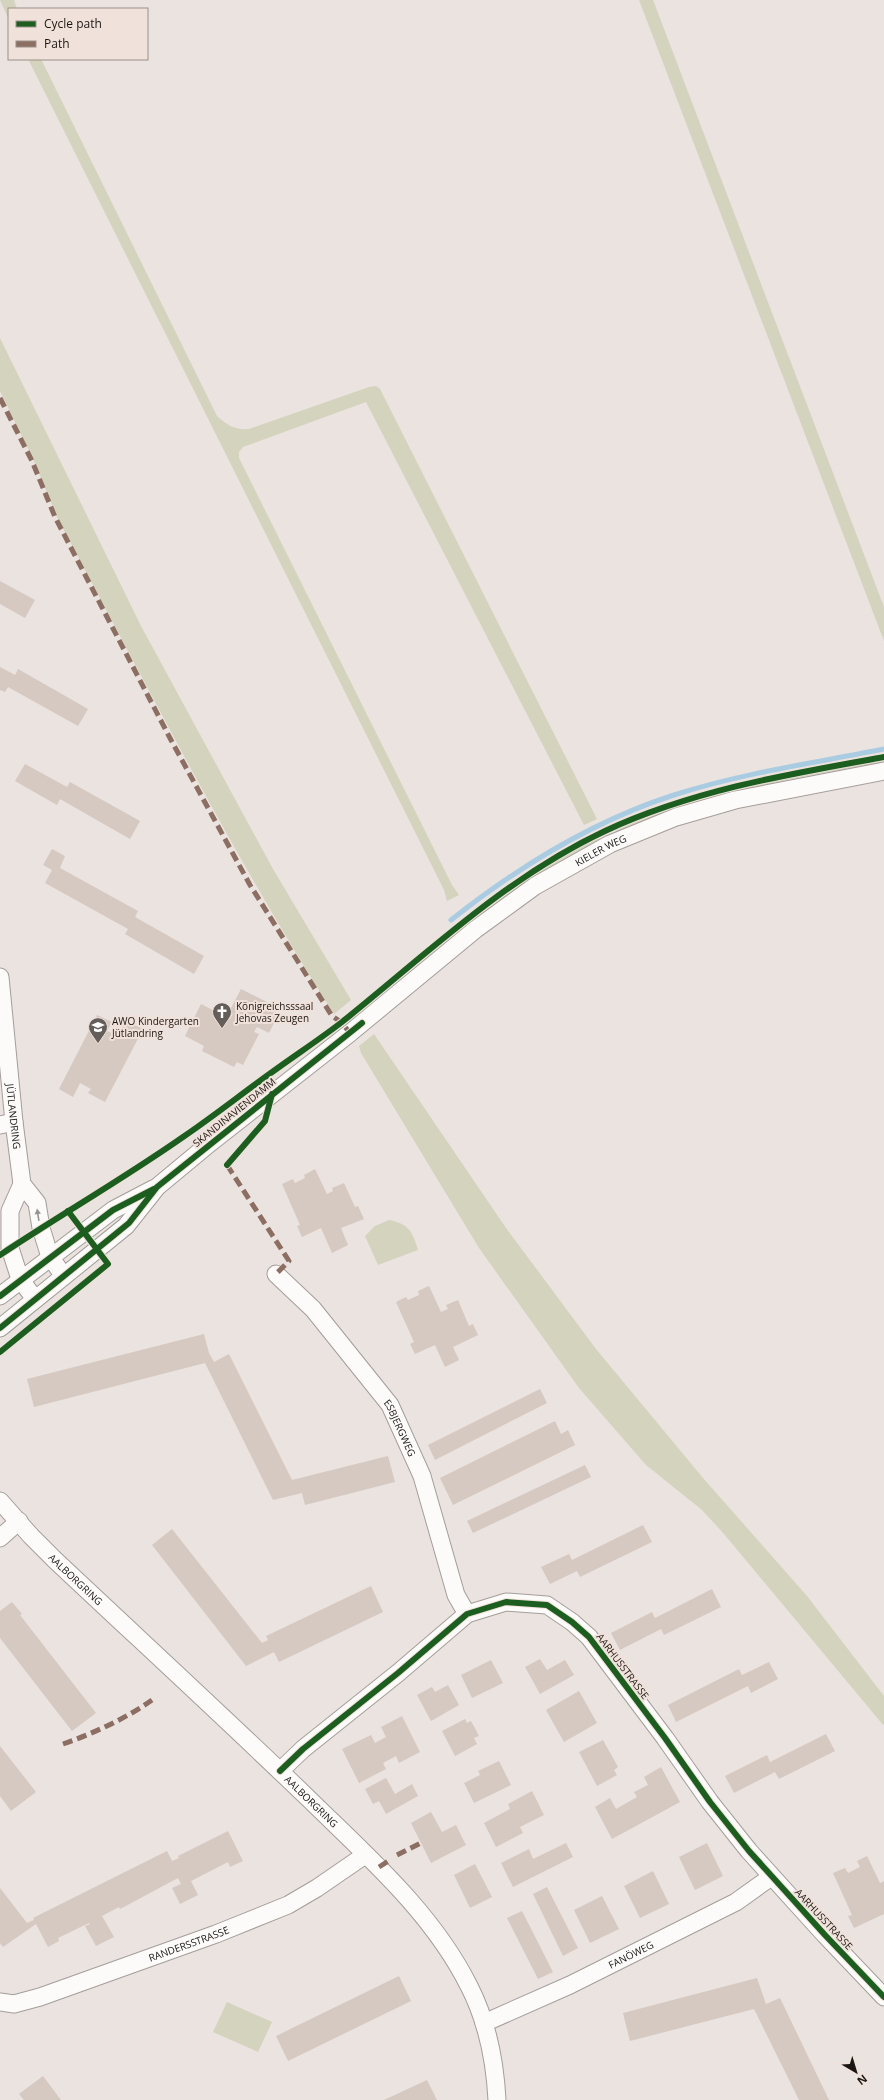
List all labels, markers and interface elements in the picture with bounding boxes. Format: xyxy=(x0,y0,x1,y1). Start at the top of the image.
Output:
legend xyxy=(8,8,148,60)
text: Cycle path xyxy=(44,15,102,32)
text: Path xyxy=(44,35,70,52)
street label: KIELER WEG xyxy=(572,831,628,869)
place label: Königreichsssaal Jehovas Zeugen xyxy=(235,999,313,1025)
church icon: Königreichsssaal Jehovas Zeugen xyxy=(211,1001,233,1029)
place label: AWO Kindergarten Jütlandring xyxy=(111,1014,199,1040)
school or university icon: AWO Kindergarten Jütlandring xyxy=(87,1016,109,1044)
street label: SKANDINAVIENDAMM xyxy=(190,1074,278,1150)
street label: JÜTLANDRING xyxy=(3,1082,24,1150)
one-way arrow xyxy=(35,1209,41,1221)
street label: ESBJERGWEG xyxy=(381,1396,419,1459)
street label: AALBORGRING xyxy=(46,1551,106,1608)
street label: AARHUSSTRASSE xyxy=(594,1630,652,1702)
street label: AALBORGRING xyxy=(282,1772,341,1831)
street label: AARHUSSTRASSE xyxy=(792,1885,856,1953)
street label: RANDERSSTRASSE xyxy=(147,1923,231,1965)
street label: FANÖWEG xyxy=(606,1937,656,1972)
north arrow xyxy=(836,2052,876,2092)
text: N xyxy=(854,2072,871,2089)

